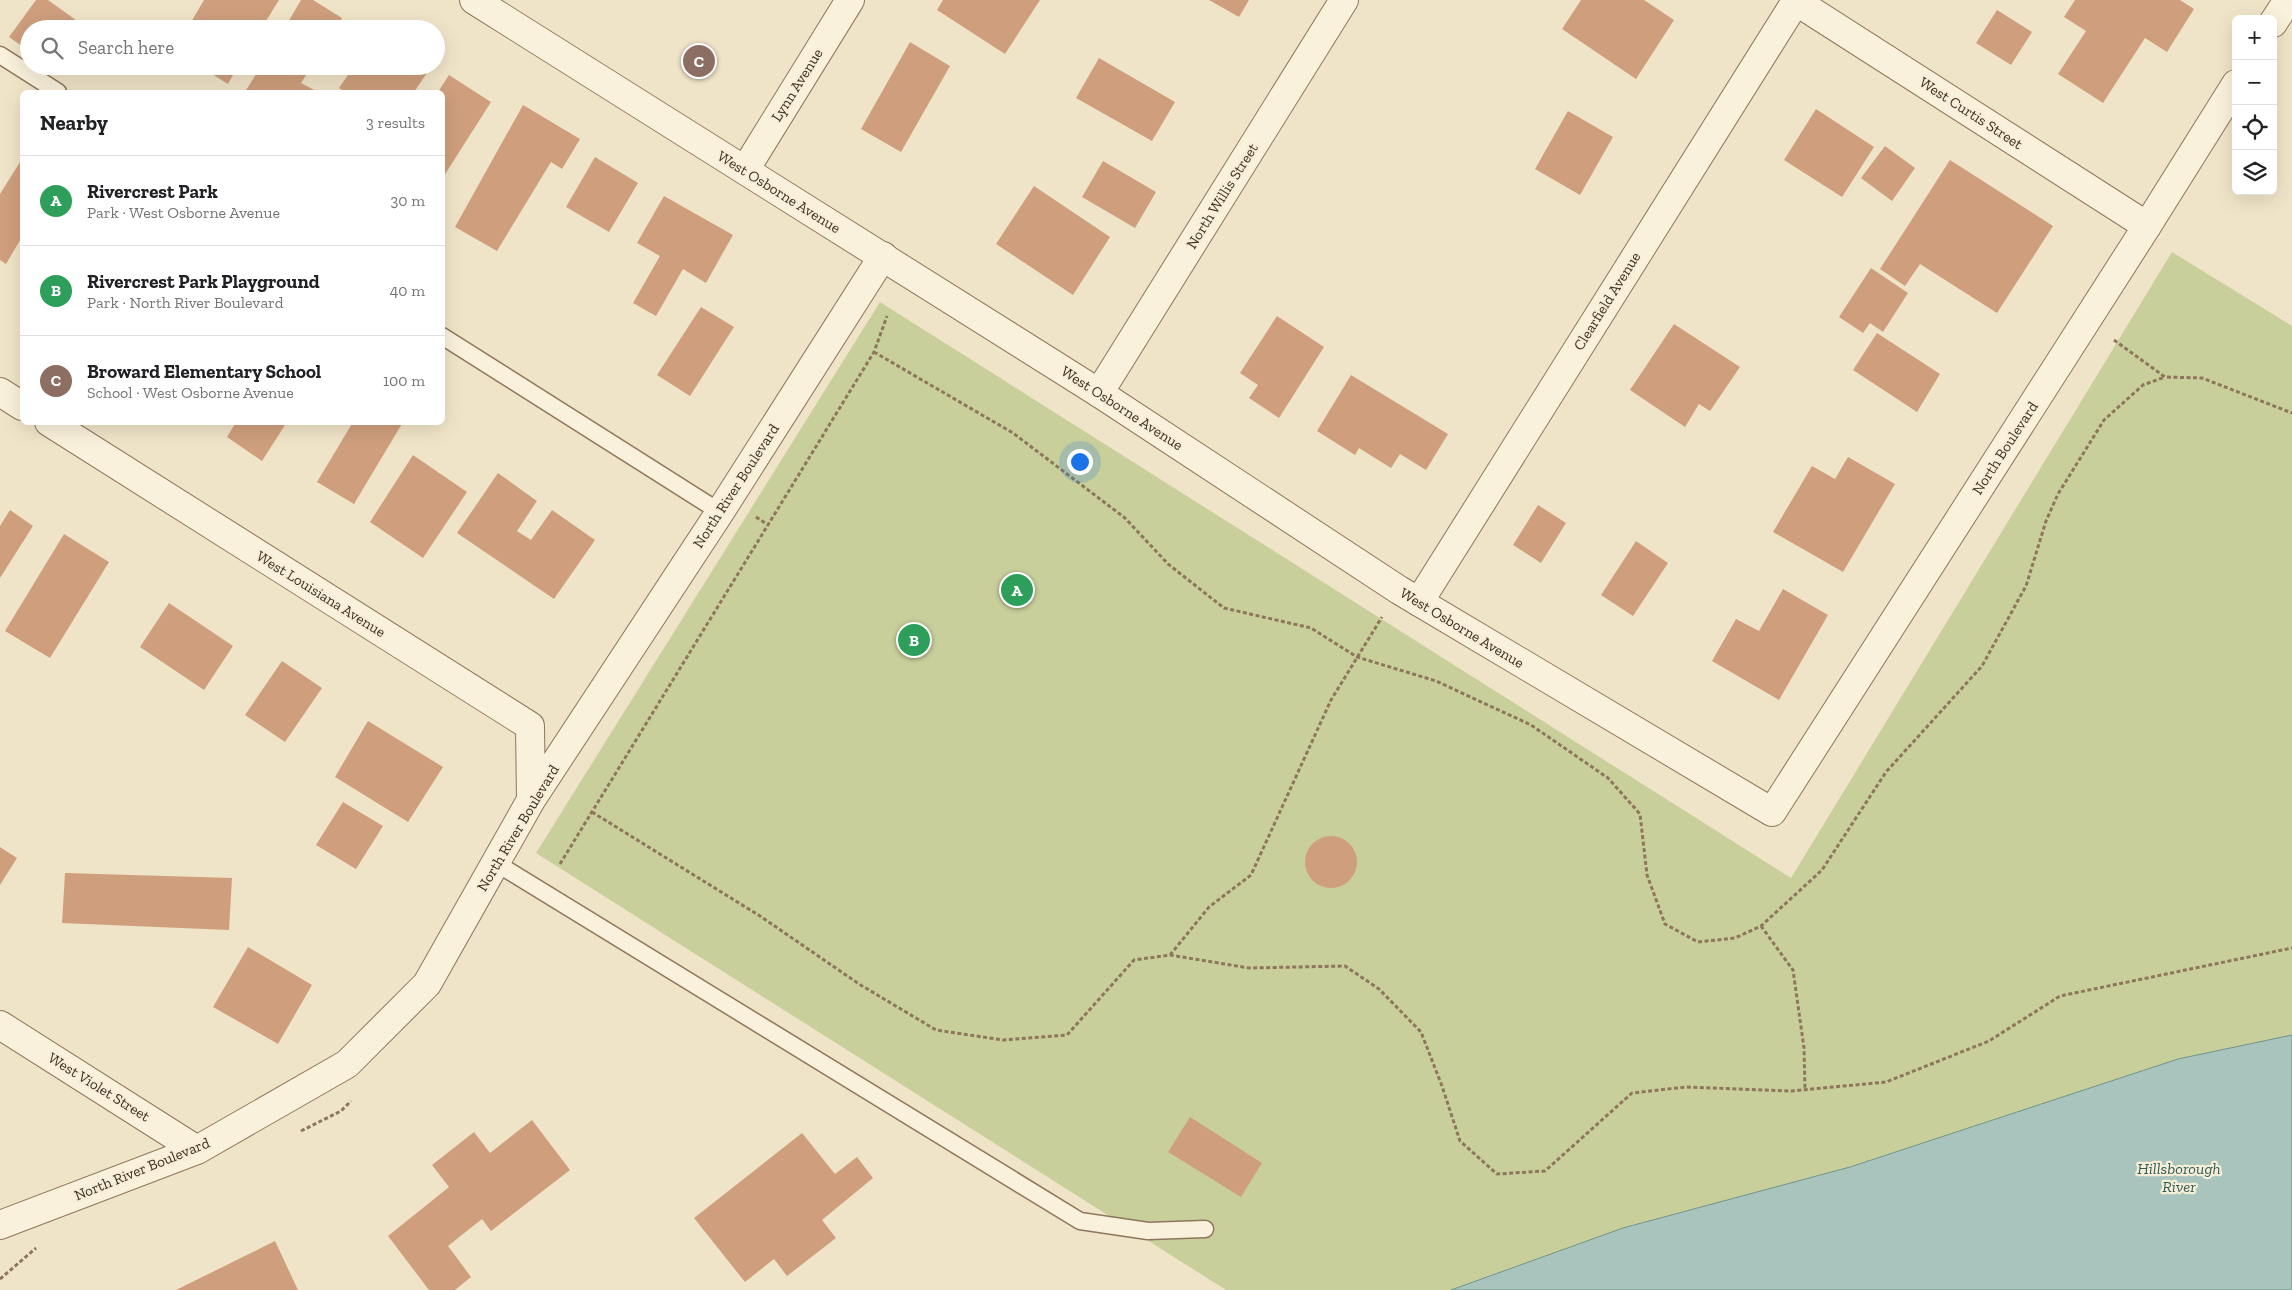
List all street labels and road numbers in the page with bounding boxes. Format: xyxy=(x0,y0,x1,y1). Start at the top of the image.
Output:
street label: Lynn Avenue xyxy=(767,45,827,125)
street label: West Curtis Street xyxy=(1916,73,2026,153)
street label: North Willis Street xyxy=(1182,140,1262,252)
street label: West Osborne Avenue xyxy=(714,147,844,237)
street label: Clearfield Avenue xyxy=(1570,249,1644,353)
street label: West Osborne Avenue xyxy=(1058,362,1186,454)
street label: North Boulevard xyxy=(1968,397,2042,498)
street label: North River Boulevard xyxy=(689,420,783,551)
street label: West Louisiana Avenue xyxy=(253,547,389,641)
street label: West Osborne Avenue xyxy=(1397,584,1527,672)
street label: North River Boulevard xyxy=(473,761,563,895)
street label: West Violet Street xyxy=(45,1049,153,1126)
street label: North River Boulevard xyxy=(72,1133,213,1204)

